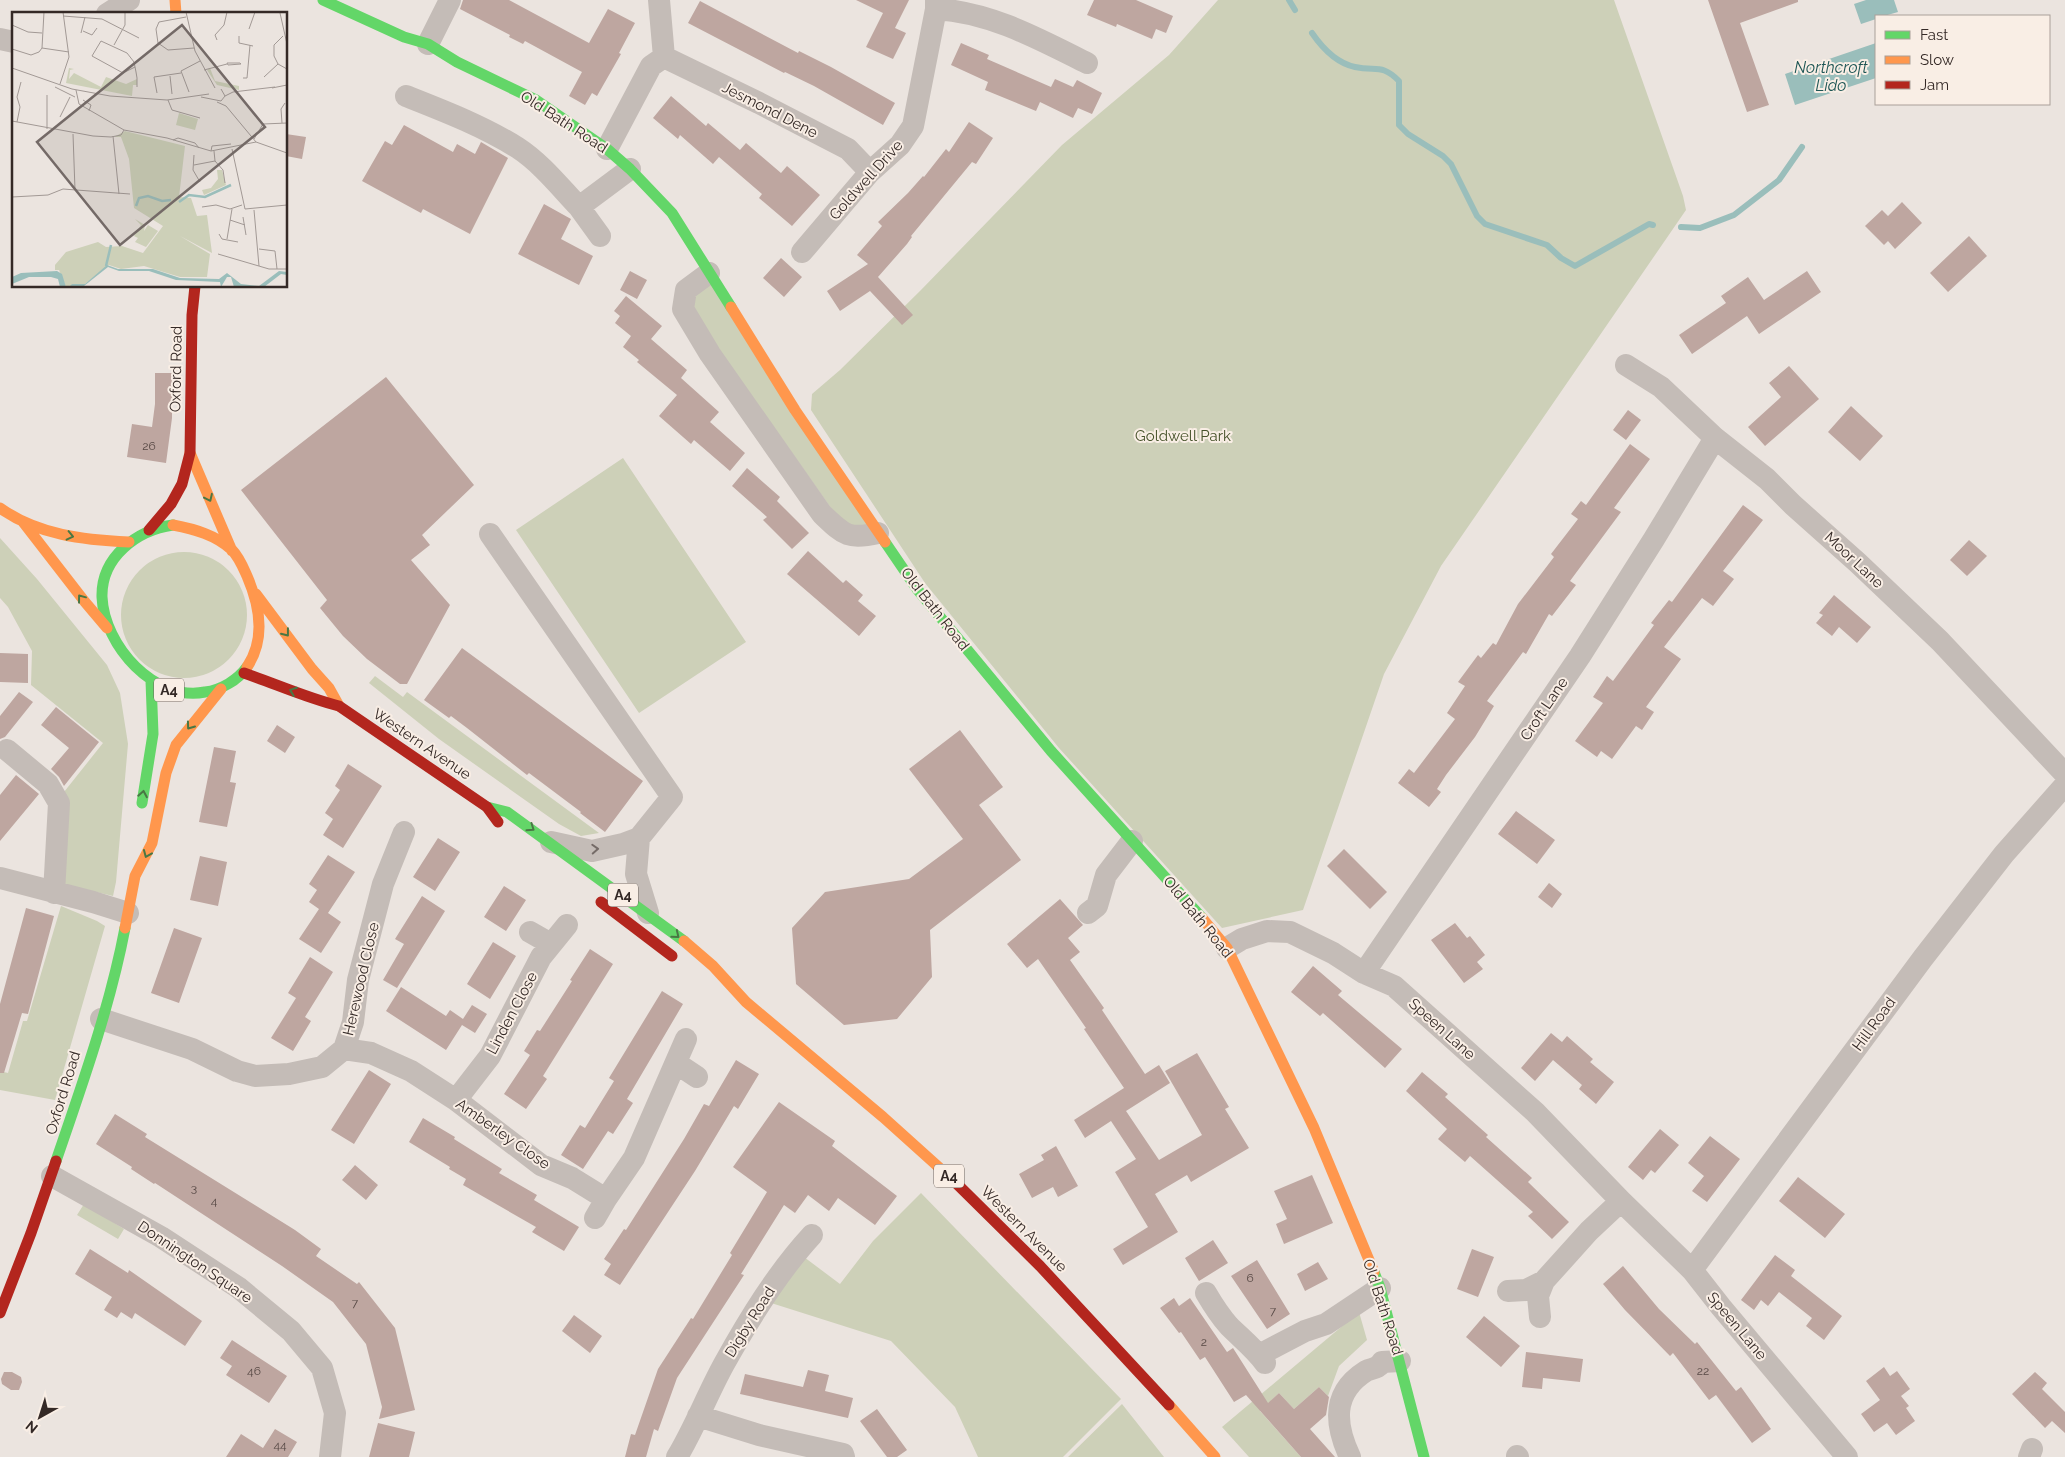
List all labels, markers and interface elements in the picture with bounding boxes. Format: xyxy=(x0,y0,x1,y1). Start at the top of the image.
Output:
inset map xyxy=(12,12,288,288)
legend xyxy=(1875,15,2050,105)
text: Fast xyxy=(1920,26,1948,44)
text: Slow xyxy=(1920,51,1954,69)
water label: Northcroft Lido xyxy=(1794,58,1869,95)
text: Jam xyxy=(1920,76,1949,94)
street label: Jesmond Dene xyxy=(719,78,821,142)
street label: Old Bath Road xyxy=(517,87,611,157)
street label: Goldwell Drive xyxy=(825,136,907,224)
street label: Oxford Road xyxy=(166,326,186,412)
park label: Goldwell Park xyxy=(1135,427,1231,445)
house number: 26 xyxy=(142,439,156,453)
one-way arrow xyxy=(203,493,214,502)
street label: Moor Lane xyxy=(1821,528,1887,592)
one-way arrow xyxy=(65,530,74,540)
street label: Old Bath Road xyxy=(897,564,973,654)
one-way arrow xyxy=(78,594,87,604)
one-way arrow xyxy=(280,627,289,636)
street label: Croft Lane xyxy=(1516,674,1572,744)
road number: A4 xyxy=(154,678,184,702)
one-way arrow xyxy=(289,686,298,697)
street label: Western Avenue xyxy=(370,705,475,784)
one-way arrow xyxy=(187,720,196,730)
one-way arrow xyxy=(138,790,148,798)
one-way arrow xyxy=(525,822,534,831)
one-way arrow xyxy=(592,844,600,855)
one-way arrow xyxy=(143,849,153,858)
street label: Old Bath Road xyxy=(1159,872,1237,962)
road number: A4 xyxy=(608,884,638,906)
street label: Herewood Close xyxy=(339,920,383,1037)
one-way arrow xyxy=(670,929,679,938)
street label: Linden Close xyxy=(483,969,541,1057)
street label: Hill Road xyxy=(1849,994,1899,1054)
street label: Speen Lane xyxy=(1405,995,1479,1064)
street label: Oxford Road xyxy=(42,1049,84,1137)
street label: Amberley Close xyxy=(452,1095,554,1173)
road number: A4 xyxy=(934,1164,964,1188)
house number: 3 xyxy=(191,1181,197,1195)
street label: Western Avenue xyxy=(977,1182,1071,1276)
house number: 4 xyxy=(211,1194,218,1208)
street label: Donnington Square xyxy=(134,1217,256,1307)
street label: Old Bath Road xyxy=(1359,1257,1407,1357)
house number: 6 xyxy=(1246,1271,1254,1285)
street label: Digby Road xyxy=(721,1283,779,1361)
street label: Speen Lane xyxy=(1703,1288,1771,1364)
house number: 7 xyxy=(352,1296,359,1310)
house number: 7 xyxy=(1270,1304,1277,1318)
house number: 2 xyxy=(1201,1335,1207,1349)
house number: 46 xyxy=(247,1364,261,1378)
house number: 22 xyxy=(1697,1364,1709,1378)
north arrow xyxy=(15,1392,65,1442)
text: N xyxy=(23,1418,41,1437)
house number: 44 xyxy=(273,1438,287,1452)

